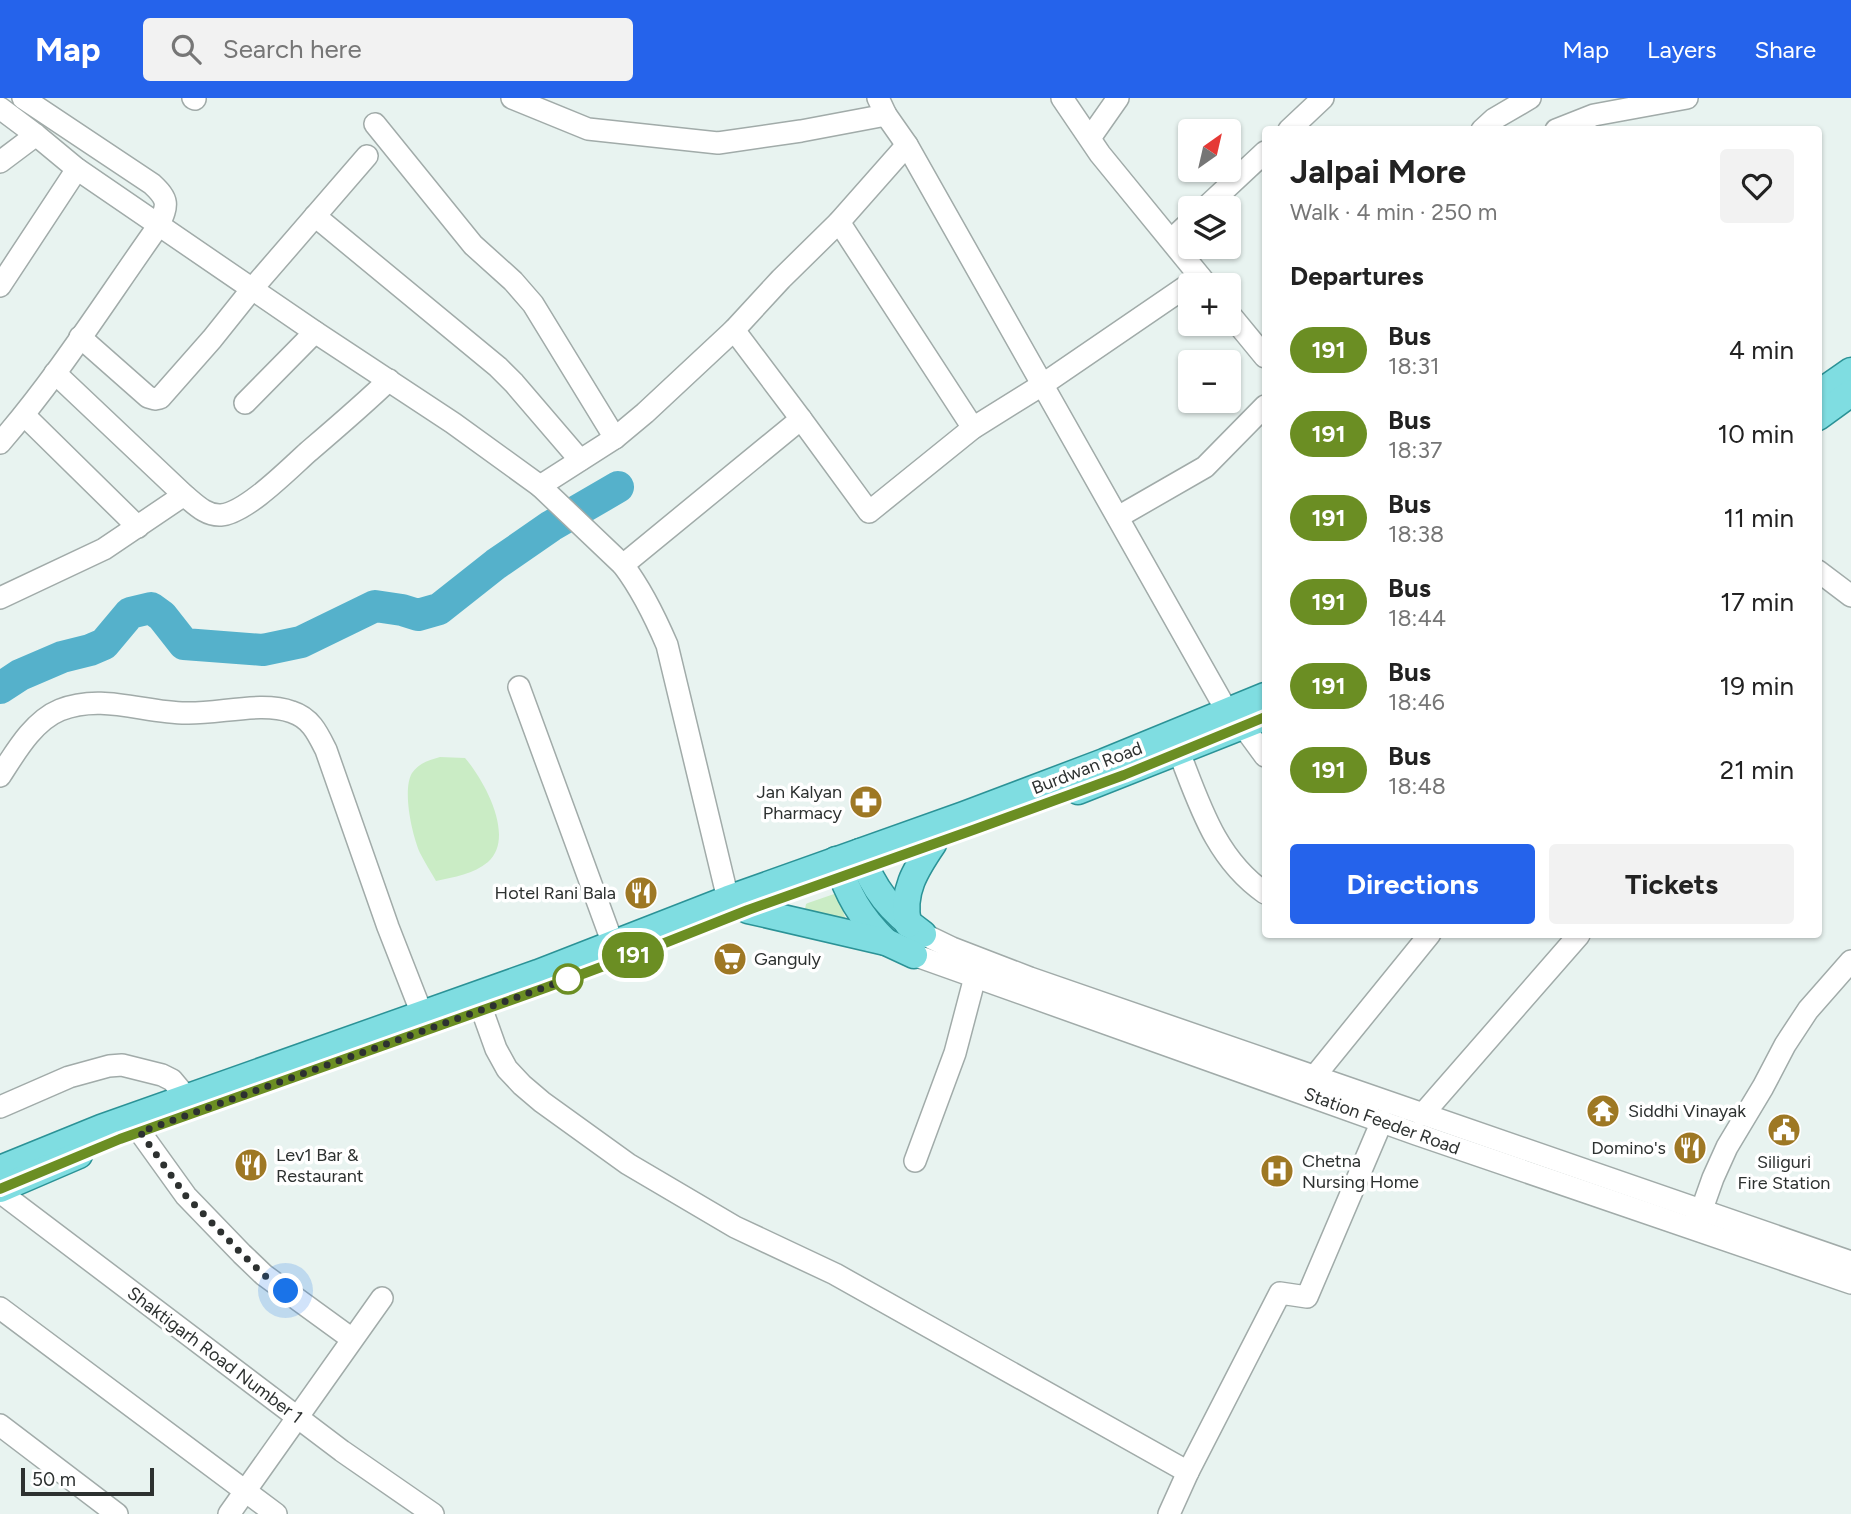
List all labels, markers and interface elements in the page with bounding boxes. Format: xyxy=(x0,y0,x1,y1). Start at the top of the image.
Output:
search box xyxy=(143,18,633,81)
text: Map xyxy=(35,30,101,69)
icon: search xyxy=(167,30,205,68)
text: Search here xyxy=(223,33,362,65)
text: Map xyxy=(1562,35,1609,64)
text: Layers xyxy=(1647,35,1716,64)
text: Share xyxy=(1754,35,1816,64)
north arrow xyxy=(1178,119,1241,182)
map controls xyxy=(1178,119,1241,413)
button: heart xyxy=(1720,149,1794,223)
text: Jalpai More xyxy=(1290,152,1466,191)
button: layers xyxy=(1178,196,1241,259)
text: Walk · 4 min · 250 m xyxy=(1290,198,1497,226)
text: Departures xyxy=(1290,260,1424,292)
button: + xyxy=(1178,273,1241,336)
text: Bus xyxy=(1388,320,1431,352)
text: 4 min xyxy=(1729,334,1794,366)
text: 191 xyxy=(1311,335,1346,364)
button: − xyxy=(1178,350,1241,413)
text: 18:31 xyxy=(1388,352,1439,380)
text: Bus xyxy=(1388,404,1431,436)
text: 10 min xyxy=(1718,418,1794,450)
text: 191 xyxy=(1311,419,1346,448)
text: 18:37 xyxy=(1388,436,1442,464)
text: Bus xyxy=(1388,488,1431,520)
text: 11 min xyxy=(1723,502,1794,534)
text: 191 xyxy=(1311,503,1346,532)
text: 18:38 xyxy=(1388,520,1444,548)
text: Bus xyxy=(1388,572,1431,604)
text: 17 min xyxy=(1720,586,1794,618)
text: 191 xyxy=(1311,587,1346,616)
text: 18:44 xyxy=(1388,604,1446,632)
text: Bus xyxy=(1388,656,1431,688)
text: 19 min xyxy=(1719,670,1794,702)
text: 191 xyxy=(1311,671,1346,700)
text: 18:46 xyxy=(1388,688,1445,716)
street label: Burdwan Road xyxy=(1029,737,1145,799)
text: Bus xyxy=(1388,740,1431,772)
text: 21 min xyxy=(1720,754,1794,786)
text: 191 xyxy=(1311,755,1346,784)
text: 18:48 xyxy=(1388,772,1446,800)
place label: Jan Kalyan Pharmacy xyxy=(757,781,843,824)
pharmacy icon: Jan Kalyan Pharmacy xyxy=(847,783,885,821)
button: Directions xyxy=(1290,844,1535,924)
button: Tickets xyxy=(1549,844,1794,924)
restaurant icon: Hotel Rani Bala xyxy=(622,874,660,912)
place label: Hotel Rani Bala xyxy=(495,882,616,904)
line badge: 191 xyxy=(593,932,673,978)
text: 191 xyxy=(616,940,650,969)
supermarket icon: Ganguly xyxy=(711,940,749,978)
place label: Ganguly xyxy=(754,948,821,970)
unlabelled marker xyxy=(553,964,583,994)
street label: Station Feeder Road xyxy=(1301,1083,1463,1159)
temple icon: Siddhi Vinayak xyxy=(1584,1092,1622,1130)
place label: Siddhi Vinayak xyxy=(1628,1100,1746,1122)
public building icon: Siliguri Fire Station xyxy=(1765,1111,1803,1149)
restaurant icon: Domino's xyxy=(1671,1129,1709,1167)
place label: Domino's xyxy=(1591,1137,1666,1159)
place label: Lev1 Bar & Restaurant xyxy=(276,1144,364,1187)
restaurant icon: Lev1 Bar & Restaurant xyxy=(232,1146,270,1184)
place label: Chetna Nursing Home xyxy=(1302,1150,1419,1193)
place label: Siliguri Fire Station xyxy=(1738,1151,1830,1194)
hospital icon: Chetna Nursing Home xyxy=(1258,1152,1296,1190)
your location xyxy=(268,1273,303,1308)
street label: Shaktigarh Road Number 1 xyxy=(123,1282,307,1428)
scale bar xyxy=(21,1465,154,1497)
text: 50 m xyxy=(32,1468,76,1491)

